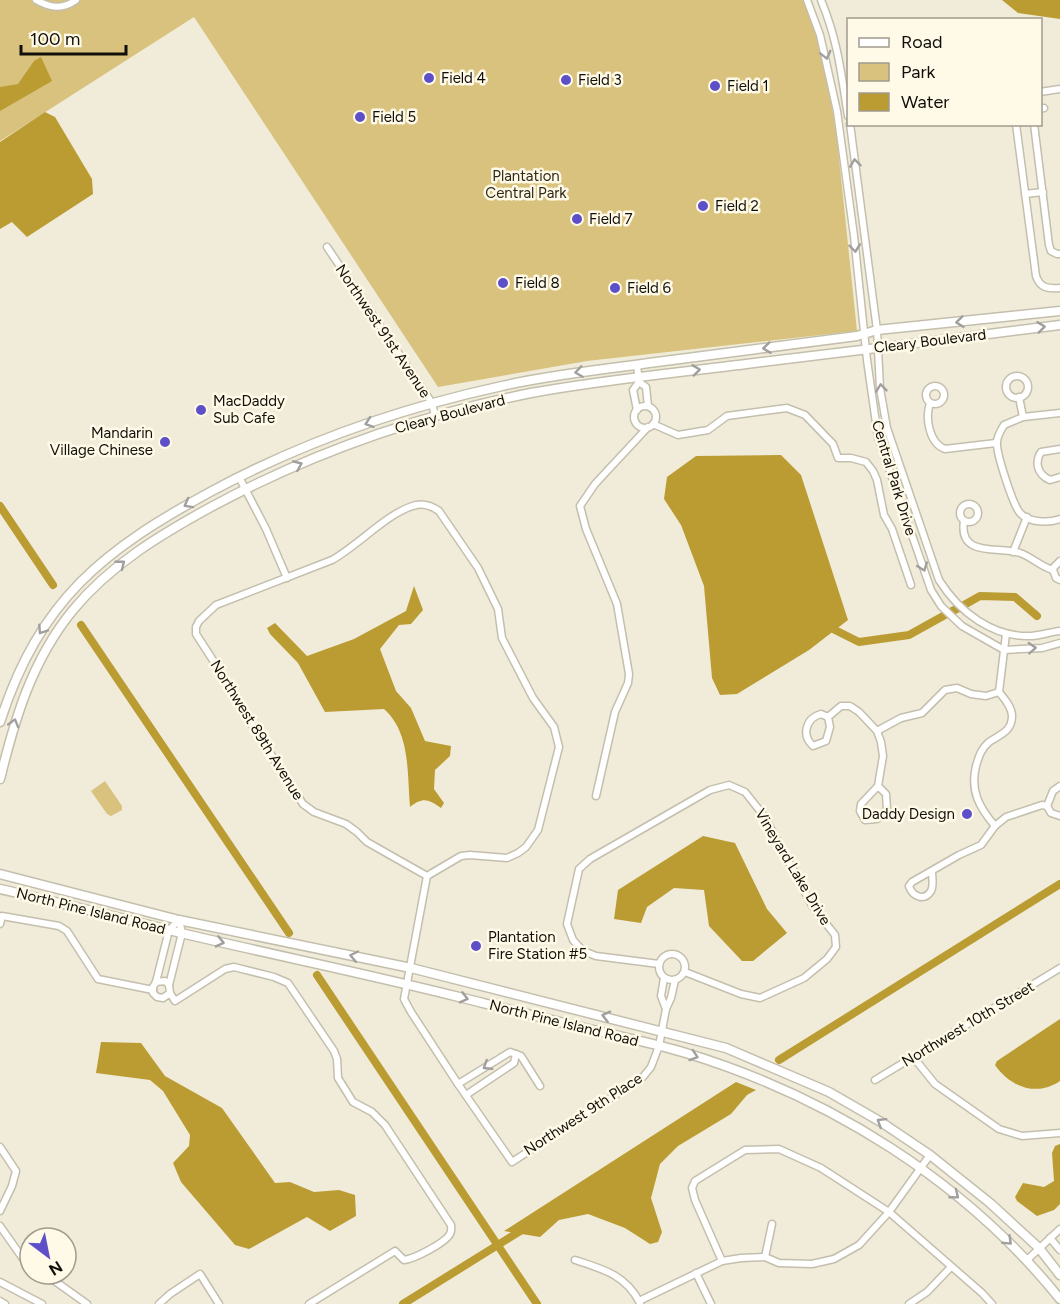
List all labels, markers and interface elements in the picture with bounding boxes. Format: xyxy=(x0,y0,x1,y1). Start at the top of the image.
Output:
scale bar xyxy=(21,18,126,56)
legend xyxy=(847,18,1042,126)
text: 100 m xyxy=(30,28,80,50)
text: Road xyxy=(901,31,942,53)
one-way arrow xyxy=(818,50,831,60)
text: Park xyxy=(901,61,936,83)
place label: Field 4 xyxy=(441,69,486,87)
marker: Field 4 xyxy=(422,71,436,85)
place label: Field 3 xyxy=(578,71,622,89)
marker: Field 3 xyxy=(559,73,573,87)
place label: Field 1 xyxy=(727,77,769,95)
marker: Field 1 xyxy=(708,79,722,93)
text: Water xyxy=(901,91,949,113)
place label: Field 5 xyxy=(372,108,416,126)
marker: Field 5 xyxy=(353,110,367,124)
one-way arrow xyxy=(849,159,862,168)
park label: Plantation Central Park xyxy=(485,167,567,202)
place label: Field 2 xyxy=(715,197,759,215)
marker: Field 2 xyxy=(696,199,710,213)
place label: Field 7 xyxy=(589,210,633,228)
marker: Field 7 xyxy=(570,212,584,226)
one-way arrow xyxy=(848,244,861,253)
street label: Northwest 91st Avenue xyxy=(332,261,434,401)
place label: Field 8 xyxy=(515,274,560,292)
marker: Field 8 xyxy=(496,276,510,290)
place label: Field 6 xyxy=(627,279,672,297)
marker: Field 6 xyxy=(608,281,622,295)
one-way arrow xyxy=(955,315,965,327)
one-way arrow xyxy=(1036,322,1045,334)
street label: Cleary Boulevard xyxy=(873,325,987,357)
one-way arrow xyxy=(763,341,772,353)
one-way arrow xyxy=(574,365,583,378)
one-way arrow xyxy=(692,365,701,377)
one-way arrow xyxy=(875,383,888,393)
street label: Cleary Boulevard xyxy=(393,391,507,437)
place label: MacDaddy Sub Cafe xyxy=(213,392,285,427)
marker: MacDaddy Sub Cafe xyxy=(194,403,208,417)
one-way arrow xyxy=(364,416,375,428)
street label: Central Park Drive xyxy=(868,418,920,538)
place label: Mandarin Village Chinese xyxy=(50,424,153,459)
marker: Mandarin Village Chinese xyxy=(158,435,172,449)
one-way arrow xyxy=(292,460,303,472)
one-way arrow xyxy=(184,497,194,509)
one-way arrow xyxy=(114,560,125,571)
one-way arrow xyxy=(915,561,928,572)
one-way arrow xyxy=(37,624,49,634)
one-way arrow xyxy=(1028,642,1037,655)
street label: Northwest 89th Avenue xyxy=(207,657,307,803)
one-way arrow xyxy=(7,718,19,729)
place label: Daddy Design xyxy=(862,805,955,823)
street label: Vineyard Lake Drive xyxy=(751,806,835,928)
marker: Daddy Design xyxy=(960,807,974,821)
street label: North Pine Island Road xyxy=(15,884,167,938)
place label: Plantation Fire Station #5 xyxy=(488,928,587,963)
one-way arrow xyxy=(215,934,225,947)
marker: Plantation Fire Station #5 xyxy=(469,939,483,953)
one-way arrow xyxy=(349,950,359,963)
street label: Northwest 10th Street xyxy=(899,977,1038,1071)
one-way arrow xyxy=(458,991,469,1003)
street label: North Pine Island Road xyxy=(488,996,640,1050)
one-way arrow xyxy=(601,1011,611,1024)
one-way arrow xyxy=(688,1048,699,1061)
one-way arrow xyxy=(483,1058,493,1070)
street label: Northwest 9th Place xyxy=(520,1069,646,1159)
one-way arrow xyxy=(877,1118,887,1130)
one-way arrow xyxy=(948,1188,959,1199)
north arrow xyxy=(18,1226,78,1286)
one-way arrow xyxy=(1000,1234,1011,1245)
text: N xyxy=(45,1257,66,1280)

